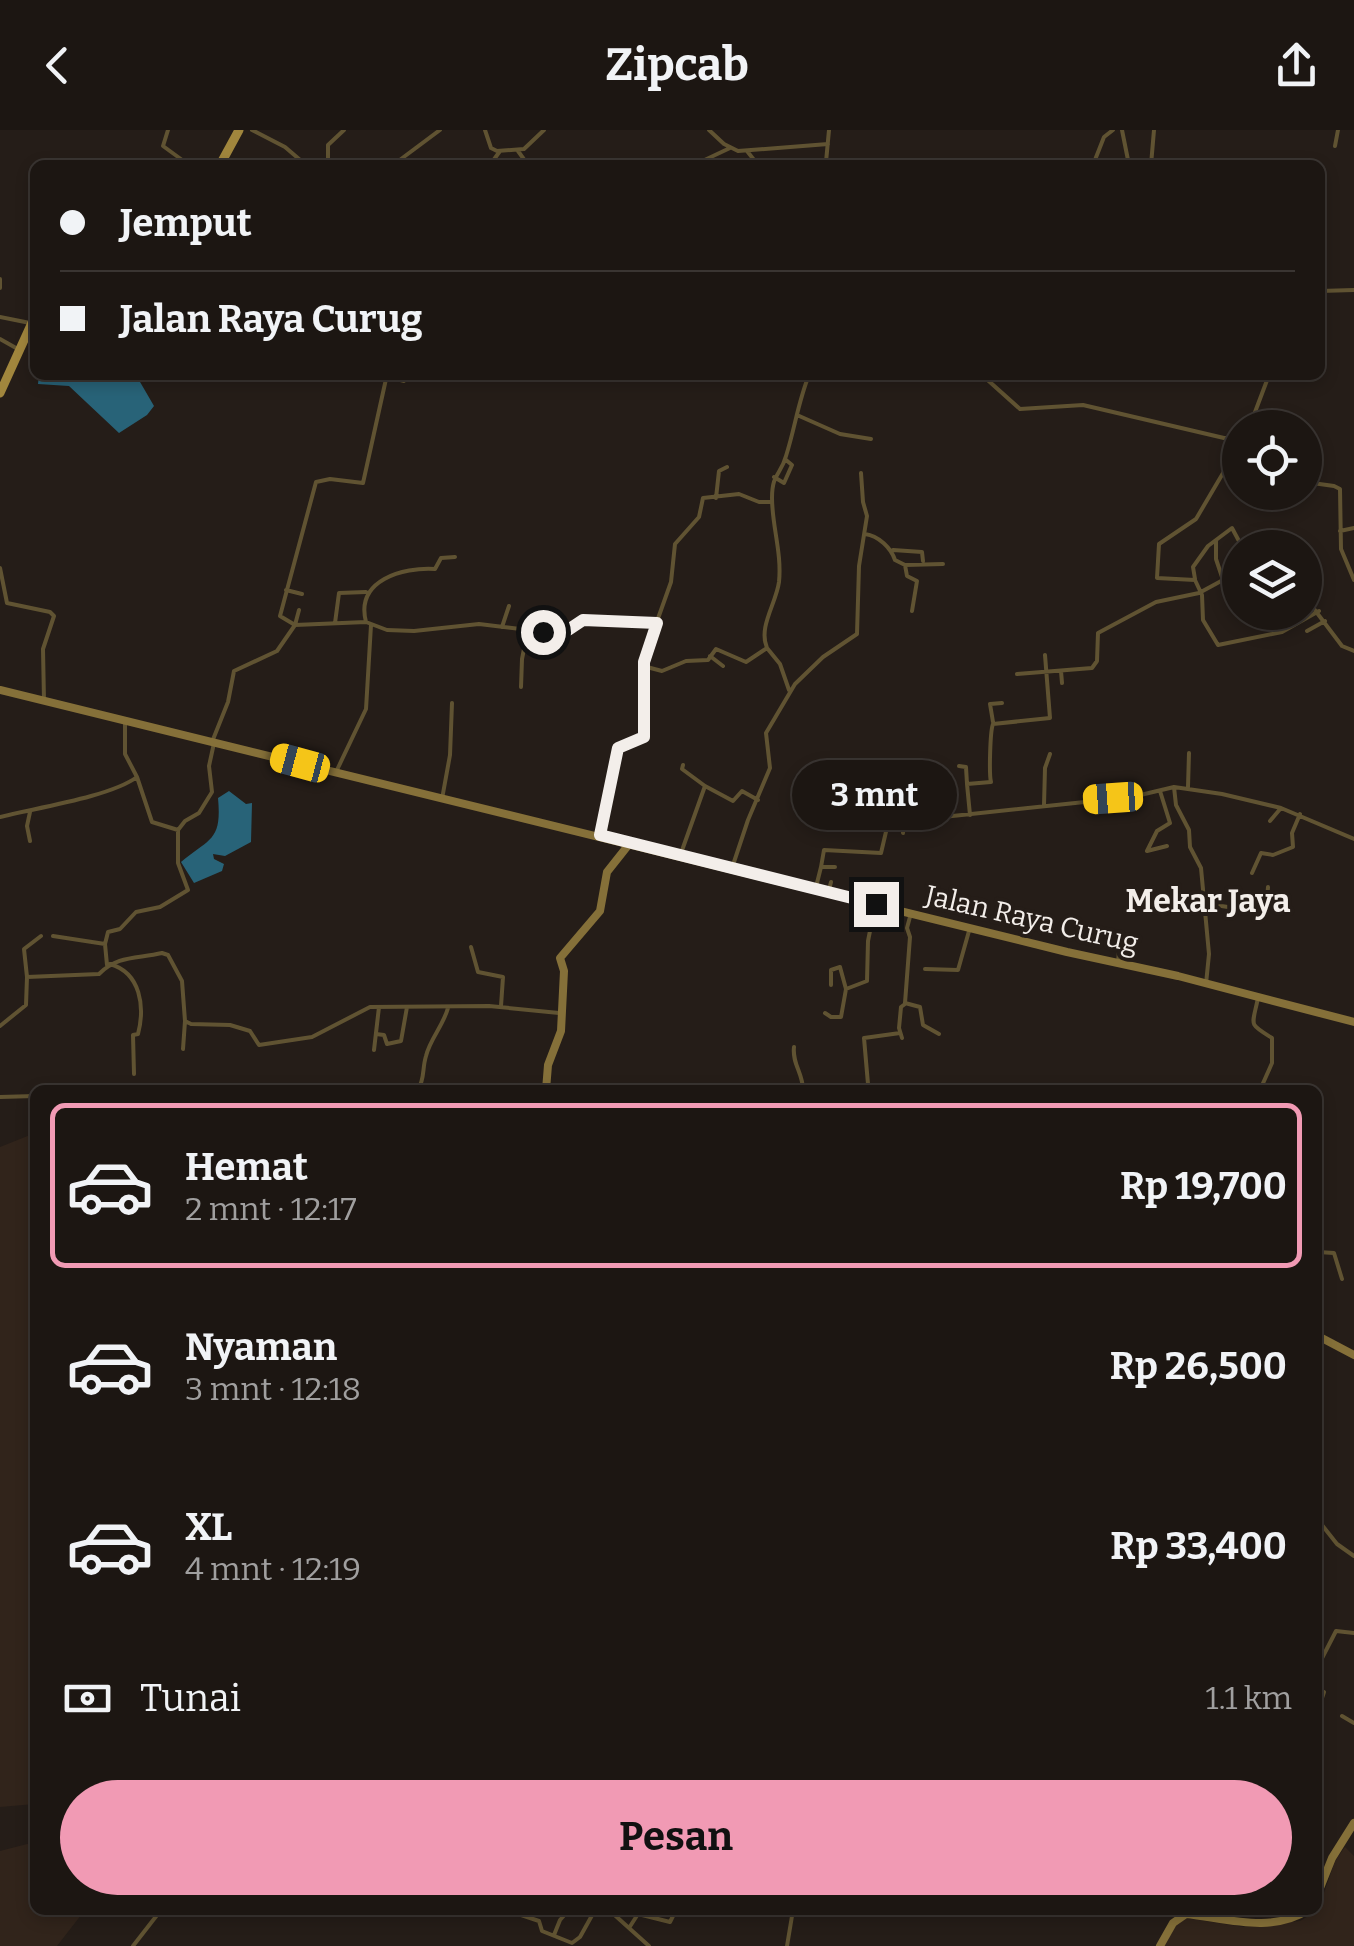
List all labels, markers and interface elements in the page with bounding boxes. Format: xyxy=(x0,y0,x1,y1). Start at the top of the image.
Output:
icon: back xyxy=(30,38,85,93)
text: Zipcab xyxy=(605,38,749,92)
icon: share xyxy=(1269,38,1324,93)
text: Jemput xyxy=(120,200,252,246)
text: Jalan Raya Curug xyxy=(120,296,422,342)
map controls xyxy=(1222,410,1322,630)
button: locate xyxy=(1222,410,1322,510)
button: layers xyxy=(1222,530,1322,630)
route start xyxy=(521,610,566,655)
car xyxy=(267,741,333,785)
callout: 3 mnt xyxy=(794,759,958,829)
text: 3 mnt xyxy=(831,776,918,814)
car xyxy=(1082,781,1144,815)
street label: Jalan Raya Curug xyxy=(921,878,1142,960)
route end xyxy=(854,882,899,927)
district label: Mekar Jaya xyxy=(1126,882,1290,920)
icon: car xyxy=(65,1141,155,1231)
text: Hemat xyxy=(185,1144,308,1190)
text: Rp 19,700 xyxy=(1120,1163,1287,1209)
text: 2 mnt · 12:17 xyxy=(185,1190,357,1228)
icon: car xyxy=(65,1321,155,1411)
text: Nyaman xyxy=(185,1324,337,1370)
text: Rp 26,500 xyxy=(1110,1343,1287,1389)
text: 3 mnt · 12:18 xyxy=(185,1370,361,1408)
icon: car xyxy=(65,1501,155,1591)
text: XL xyxy=(185,1504,232,1550)
text: Rp 33,400 xyxy=(1110,1523,1287,1569)
text: 4 mnt · 12:19 xyxy=(185,1550,361,1588)
icon: cash xyxy=(60,1671,115,1726)
text: Tunai xyxy=(140,1675,241,1721)
text: 1.1 km xyxy=(1206,1679,1292,1717)
button: Pesan xyxy=(60,1780,1292,1895)

